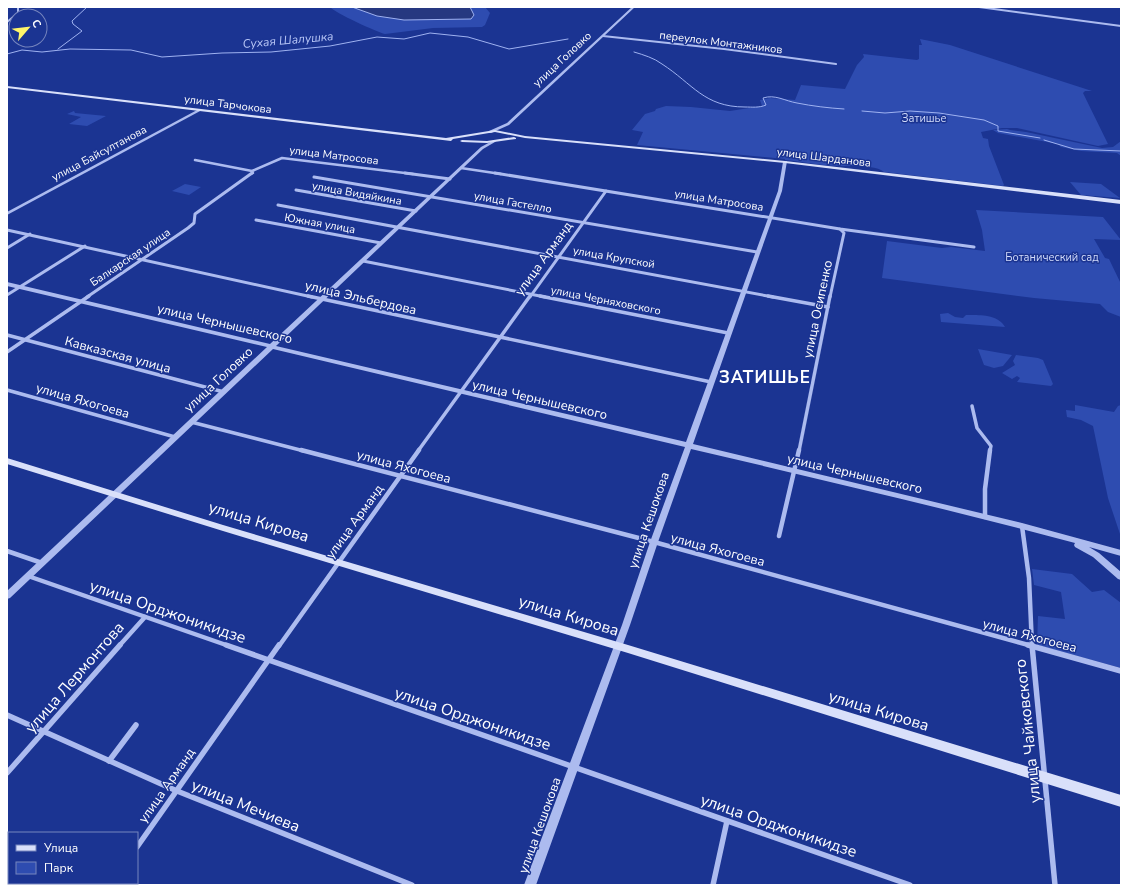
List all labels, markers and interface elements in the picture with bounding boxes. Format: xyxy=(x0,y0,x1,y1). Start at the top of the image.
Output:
north arrow xyxy=(8,8,48,48)
text: С xyxy=(28,17,45,31)
water label: Сухая Шалушка xyxy=(242,28,334,52)
street label: улица Головко xyxy=(530,28,595,90)
street label: переулок Монтажников xyxy=(659,28,783,57)
street label: улица Тарчокова xyxy=(183,92,273,117)
park label: Затишье xyxy=(902,111,947,126)
street label: улица Байсултанова xyxy=(49,122,149,185)
street label: улица Матросова xyxy=(288,143,380,168)
street label: улица Шарданова xyxy=(776,144,872,171)
street label: улица Видяйкина xyxy=(311,178,403,209)
street label: улица Матросова xyxy=(673,186,765,215)
street label: улица Гастелло xyxy=(473,188,553,217)
street label: Южная улица xyxy=(283,210,357,237)
street label: улица Арманд xyxy=(511,218,577,299)
street label: Балкарская улица xyxy=(87,225,174,290)
street label: улица Крупской xyxy=(572,243,656,272)
park label: Ботанический сад xyxy=(1005,250,1099,265)
street label: улица Осипенко xyxy=(799,259,837,360)
street label: улица Эльбердова xyxy=(303,276,418,320)
street label: улица Черняховского xyxy=(549,282,662,319)
street label: улица Чернышевского xyxy=(155,300,294,348)
street label: Кавказская улица xyxy=(63,332,173,378)
street label: улица Головко xyxy=(180,343,257,416)
district label: ЗАТИШЬЕ xyxy=(719,366,811,389)
street label: улица Чернышевского xyxy=(470,376,609,424)
street label: улица Яхогоева xyxy=(34,379,132,423)
street label: улица Яхогоева xyxy=(355,446,453,488)
street label: улица Чернышевского xyxy=(785,450,924,498)
street label: улица Кешокова xyxy=(624,470,674,571)
street label: улица Арманд xyxy=(322,481,388,562)
street label: улица Кирова xyxy=(206,496,312,548)
street label: улица Яхогоева xyxy=(669,529,767,571)
street label: улица Орджоникидзе xyxy=(86,575,249,649)
street label: улица Кирова xyxy=(516,590,622,642)
street label: улица Яхогоева xyxy=(981,615,1079,657)
street label: улица Лермонтова xyxy=(20,617,129,738)
street label: улица Чайковского xyxy=(1009,658,1047,804)
street label: улица Орджоникидзе xyxy=(391,682,554,756)
street label: улица Кирова xyxy=(826,685,932,737)
street label: улица Арманд xyxy=(134,744,200,827)
street label: улица Мечиева xyxy=(188,774,303,838)
street label: улица Кешокова xyxy=(514,775,566,876)
street label: улица Орджоникидзе xyxy=(697,789,860,863)
legend xyxy=(8,832,138,884)
text: Улица xyxy=(43,840,78,856)
text: Парк xyxy=(44,860,74,876)

